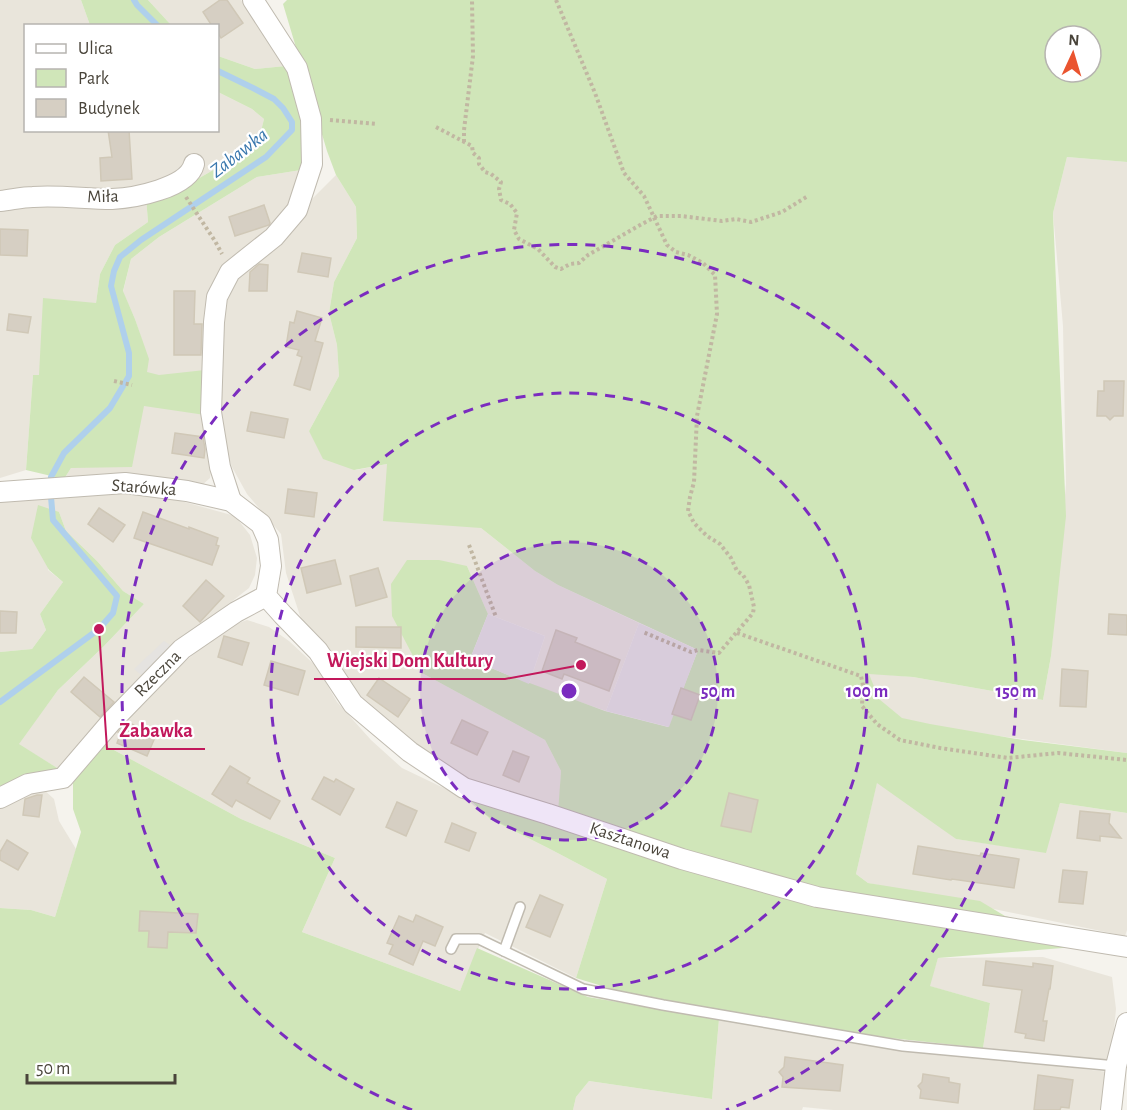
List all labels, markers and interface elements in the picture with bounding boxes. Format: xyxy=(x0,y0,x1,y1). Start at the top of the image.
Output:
legend xyxy=(24,24,219,132)
north arrow xyxy=(1043,24,1103,84)
text: N xyxy=(1068,32,1080,48)
text: Ulica xyxy=(78,40,113,58)
text: Park xyxy=(78,70,110,88)
text: Budynek xyxy=(78,100,140,118)
water label: Zabawka xyxy=(206,124,272,182)
street label: Miła xyxy=(87,188,119,206)
street label: Starówka xyxy=(111,477,177,499)
callout: Wiejski Dom Kultury xyxy=(314,641,505,679)
street label: Rzeczna xyxy=(131,647,185,701)
text: Wiejski Dom Kultury xyxy=(327,651,493,671)
centre of rings xyxy=(559,681,579,701)
text: 50 m xyxy=(701,683,735,701)
text: 100 m xyxy=(846,683,888,701)
text: 150 m xyxy=(996,683,1036,701)
callout: Zabawka xyxy=(107,711,205,749)
text: Zabawka xyxy=(119,721,193,741)
street label: Kasztanowa xyxy=(587,819,673,863)
scale bar xyxy=(27,1047,176,1085)
text: 50 m xyxy=(36,1060,70,1078)

